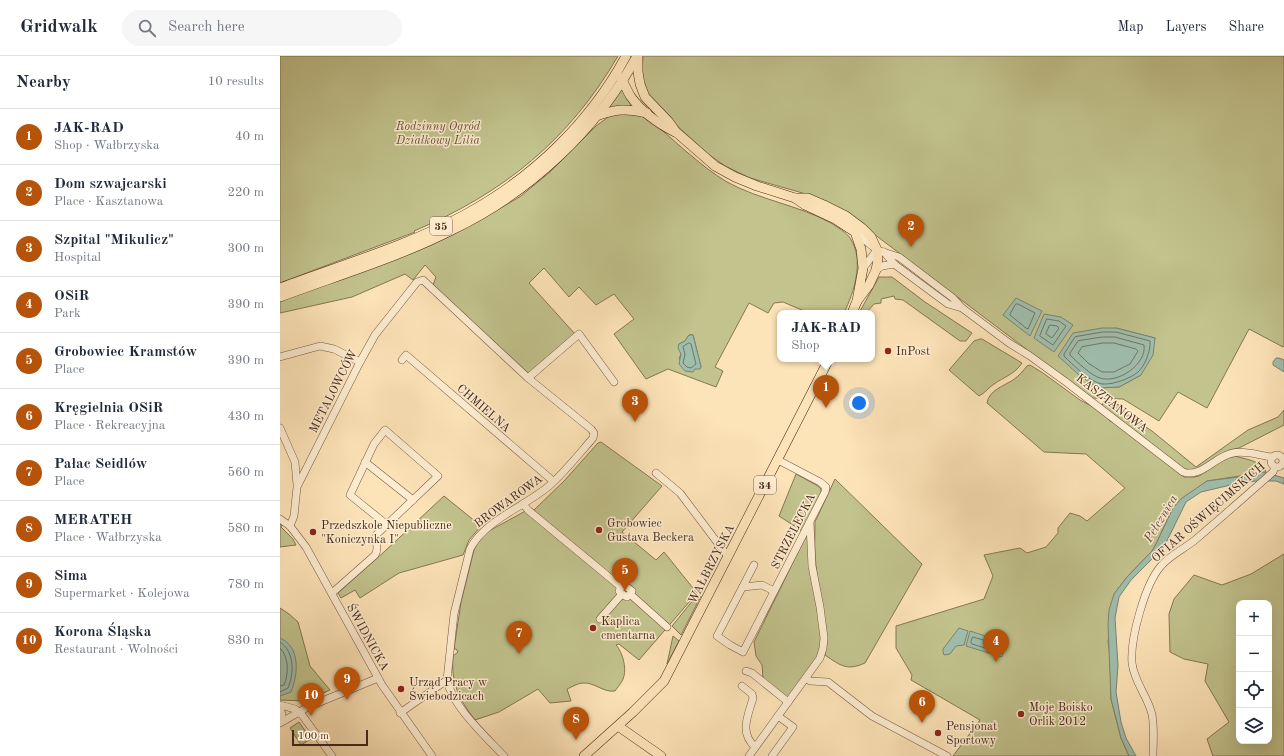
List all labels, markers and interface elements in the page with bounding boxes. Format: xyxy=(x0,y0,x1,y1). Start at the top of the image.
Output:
search box xyxy=(122,10,402,46)
icon: search xyxy=(136,17,158,39)
text: Gridwalk xyxy=(20,18,98,37)
text: Search here xyxy=(168,20,245,35)
text: Map xyxy=(1118,20,1144,34)
text: Layers xyxy=(1166,20,1207,34)
text: Share xyxy=(1229,20,1264,34)
text: Nearby xyxy=(16,74,71,91)
text: 10 results xyxy=(208,75,264,88)
text: JAK-RAD xyxy=(54,121,124,136)
park label: Rodzinny Ogród Działkowy Lilia xyxy=(395,121,481,147)
text: 1 xyxy=(25,130,33,143)
text: 40 m xyxy=(235,130,264,143)
text: Shop · Wałbrzyska xyxy=(54,139,160,152)
text: Dom szwajcarski xyxy=(54,177,167,192)
text: 2 xyxy=(25,186,33,199)
text: 220 m xyxy=(227,186,264,199)
text: Place · Kasztanowa xyxy=(54,195,163,208)
pin: 2 xyxy=(898,214,924,247)
road number: 35 xyxy=(430,217,452,235)
text: Szpital "Mikulicz" xyxy=(54,233,174,248)
text: 3 xyxy=(25,242,33,255)
text: 300 m xyxy=(227,242,264,255)
text: Hospital xyxy=(54,251,101,264)
text: OSiR xyxy=(54,289,89,304)
text: 4 xyxy=(25,298,33,311)
text: 390 m xyxy=(227,298,264,311)
text: Park xyxy=(54,307,81,320)
popup xyxy=(777,310,875,362)
text: JAK-RAD xyxy=(791,321,861,336)
text: Shop xyxy=(791,339,819,352)
text: Grobowiec Kramstów xyxy=(54,345,197,360)
street label: METALOWCÓW xyxy=(304,346,360,435)
marker: InPost xyxy=(883,346,893,356)
place label: InPost xyxy=(896,346,930,358)
text: 5 xyxy=(25,354,33,367)
text: 390 m xyxy=(227,354,264,367)
text: Place xyxy=(54,363,84,376)
street label: KASZTANOWA xyxy=(1073,372,1149,435)
pin: 1 xyxy=(813,375,839,408)
street label: CHMIELNA xyxy=(454,382,512,435)
pin: 3 xyxy=(622,389,648,422)
your location xyxy=(849,393,869,413)
text: Kręgielnia OSiR xyxy=(54,401,164,416)
text: 6 xyxy=(25,410,33,423)
text: 430 m xyxy=(227,410,264,423)
text: Place · Rekreacyjna xyxy=(54,419,165,432)
text: Pałac Seidlów xyxy=(54,457,147,472)
street label: OFIAR OŚWIĘCIMSKICH xyxy=(1147,457,1268,565)
text: 7 xyxy=(25,466,33,479)
text: 560 m xyxy=(227,466,264,479)
street label: BROWAROWA xyxy=(472,473,545,530)
text: Place xyxy=(54,475,84,488)
road number: 34 xyxy=(754,476,776,494)
street label: STRZELECKA xyxy=(770,492,818,571)
water label: Pełcznica xyxy=(1142,493,1181,546)
text: MERATEH xyxy=(54,513,132,528)
place label: Grobowiec Gustava Beckera xyxy=(607,518,694,544)
place label: Przedszkole Niepubliczne "Koniczynka I" xyxy=(321,520,452,546)
text: 8 xyxy=(25,522,33,535)
text: 580 m xyxy=(227,522,264,535)
street label: WAŁBRZYSKA xyxy=(687,523,737,606)
marker: Grobowiec Gustava Beckera xyxy=(594,525,604,535)
marker: Przedszkole Niepubliczne "Koniczynka I" xyxy=(308,527,318,537)
text: Place · Wałbrzyska xyxy=(54,531,162,544)
pin: 5 xyxy=(612,558,638,591)
text: Sima xyxy=(54,569,87,584)
text: 9 xyxy=(25,578,33,591)
text: 780 m xyxy=(227,578,264,591)
text: Supermarket · Kolejowa xyxy=(54,587,190,600)
street label: ŚWIDNICKA xyxy=(344,600,394,673)
map controls xyxy=(1236,600,1272,744)
button: + xyxy=(1236,600,1272,636)
place label: Kaplica cmentarna xyxy=(601,616,655,642)
pin: 7 xyxy=(506,621,532,654)
marker: Kaplica cmentarna xyxy=(588,623,598,633)
text: Korona Śląska xyxy=(54,625,151,640)
pin: 4 xyxy=(983,629,1009,662)
text: 10 xyxy=(21,634,37,647)
text: 830 m xyxy=(227,634,264,647)
button: − xyxy=(1236,636,1272,672)
text: Restaurant · Wolności xyxy=(54,643,178,656)
pin: 9 xyxy=(334,667,360,700)
button: locate xyxy=(1236,672,1272,708)
place label: Urząd Pracy w Świebodzicach xyxy=(409,677,488,703)
pin: 10 xyxy=(298,683,324,716)
marker: Urząd Pracy w Świebodzicach xyxy=(396,684,406,694)
pin: 6 xyxy=(909,690,935,723)
place label: Moje Boisko Orlik 2012 xyxy=(1029,702,1093,728)
pin: 8 xyxy=(563,707,589,740)
button: layers xyxy=(1236,708,1272,744)
marker: Moje Boisko Orlik 2012 xyxy=(1016,709,1026,719)
place label: Pensjonat Sportowy xyxy=(946,721,997,747)
scale bar xyxy=(292,728,368,747)
marker: Pensjonat Sportowy xyxy=(933,728,943,738)
text: 100 m xyxy=(298,731,329,742)

